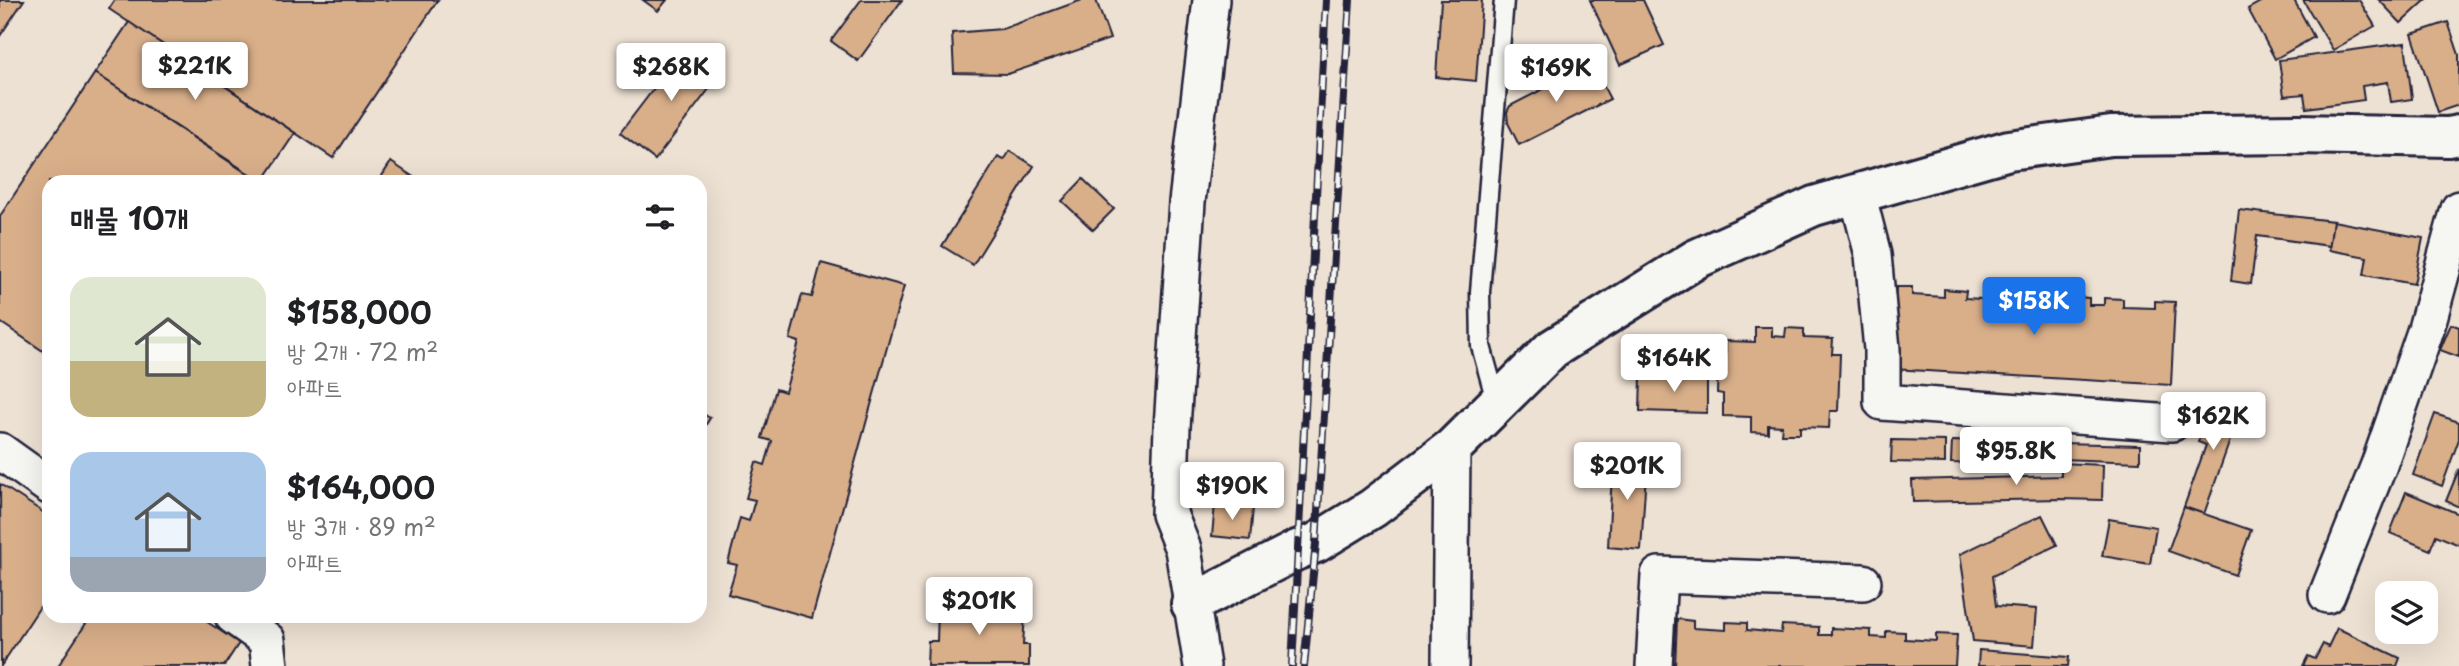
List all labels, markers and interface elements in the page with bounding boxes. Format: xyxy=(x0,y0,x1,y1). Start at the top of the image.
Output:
pin: $221K xyxy=(146,42,244,102)
pin: $268K xyxy=(622,43,720,103)
pin: $169K xyxy=(1507,44,1605,104)
text: $221K xyxy=(158,47,232,82)
text: $268K xyxy=(632,48,710,83)
text: $169K xyxy=(1520,49,1592,84)
text: 매물 10개 xyxy=(70,195,189,240)
icon: filters xyxy=(641,198,679,236)
pin: $158K xyxy=(1985,278,2083,337)
text: $158K xyxy=(1998,282,2070,317)
text: $158,000 xyxy=(287,289,432,334)
icon: home xyxy=(126,305,210,389)
text: 방 2개 · 72 m² xyxy=(287,334,438,369)
pin: $164K xyxy=(1625,334,1723,394)
text: $164K xyxy=(1637,339,1711,374)
text: 아파트 xyxy=(287,369,343,404)
pin: $162K xyxy=(2164,392,2262,452)
text: $162K xyxy=(2177,397,2249,432)
pin: $95.8K xyxy=(1959,428,2073,487)
text: $95.8K xyxy=(1976,432,2056,467)
pin: $201K xyxy=(1578,442,1676,502)
text: $201K xyxy=(1590,447,1664,482)
pin: $190K xyxy=(1183,462,1281,522)
text: $164,000 xyxy=(287,464,435,509)
text: $190K xyxy=(1196,467,1268,502)
icon: home xyxy=(126,480,210,564)
text: 방 3개 · 89 m² xyxy=(287,509,436,544)
text: 아파트 xyxy=(287,544,343,579)
pin: $201K xyxy=(930,578,1028,637)
map controls xyxy=(2375,581,2438,644)
button: layers xyxy=(2375,581,2438,644)
text: $201K xyxy=(942,582,1016,617)

